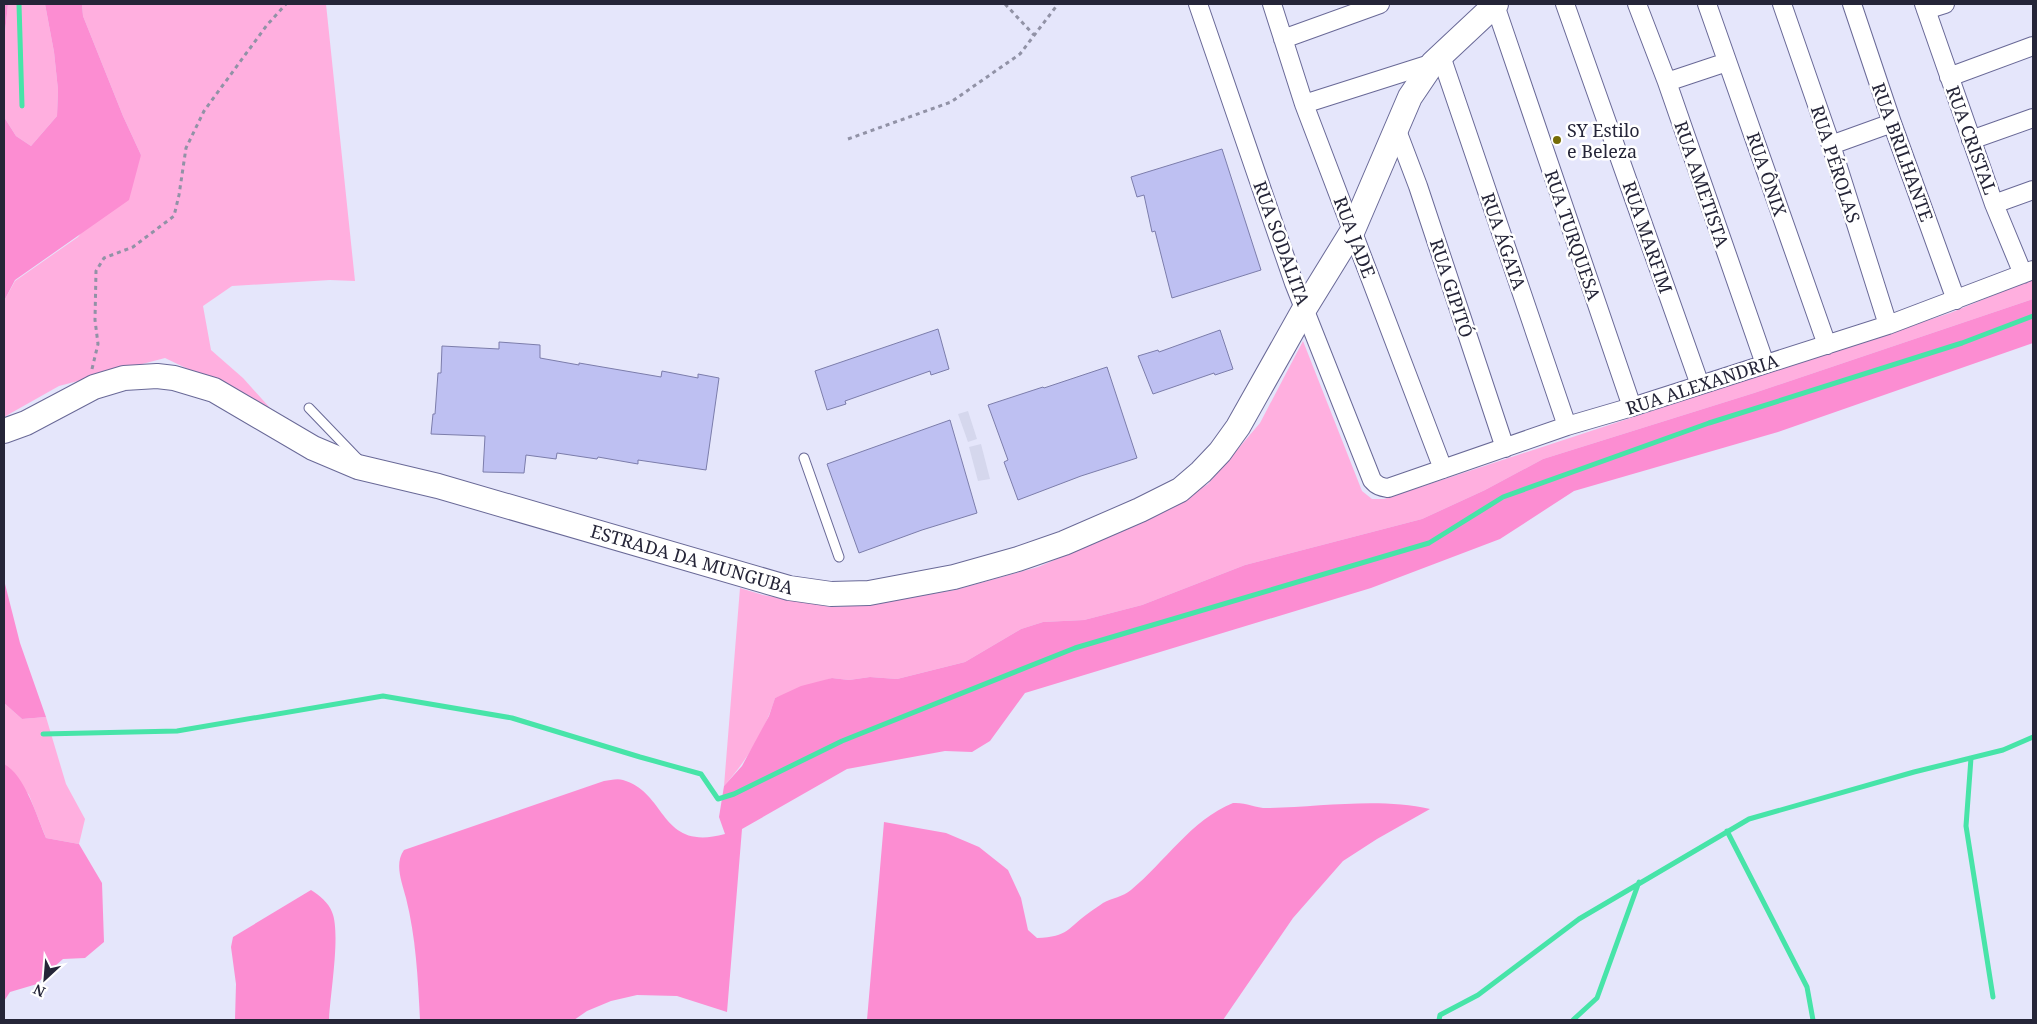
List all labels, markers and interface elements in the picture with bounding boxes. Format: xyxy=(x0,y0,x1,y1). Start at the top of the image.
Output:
street label: RUA BRILHANTE xyxy=(1867,79,1939,225)
street label: RUA CRISTAL xyxy=(1941,82,2003,198)
street label: RUA PÉROLAS xyxy=(1806,102,1866,226)
place label: SY Estilo e Beleza xyxy=(1567,118,1640,163)
street label: RUA AMETISTA xyxy=(1669,118,1735,251)
street label: RUA ÔNIX xyxy=(1741,129,1793,219)
marker: SY Estilo e Beleza xyxy=(1551,134,1563,146)
street label: RUA TURQUESA xyxy=(1539,167,1607,304)
street label: RUA SODALITA xyxy=(1248,178,1316,309)
street label: RUA MARFIM xyxy=(1618,178,1678,296)
street label: RUA ÁGATA xyxy=(1476,189,1532,293)
street label: RUA JADE xyxy=(1329,193,1381,281)
street label: RUA GIPITÓ xyxy=(1425,236,1479,340)
street label: RUA ALEXANDRIA xyxy=(1623,348,1782,420)
street label: ESTRADA DA MUNGUBA xyxy=(588,519,796,600)
north arrow xyxy=(20,954,70,1004)
text: N xyxy=(30,980,48,1002)

